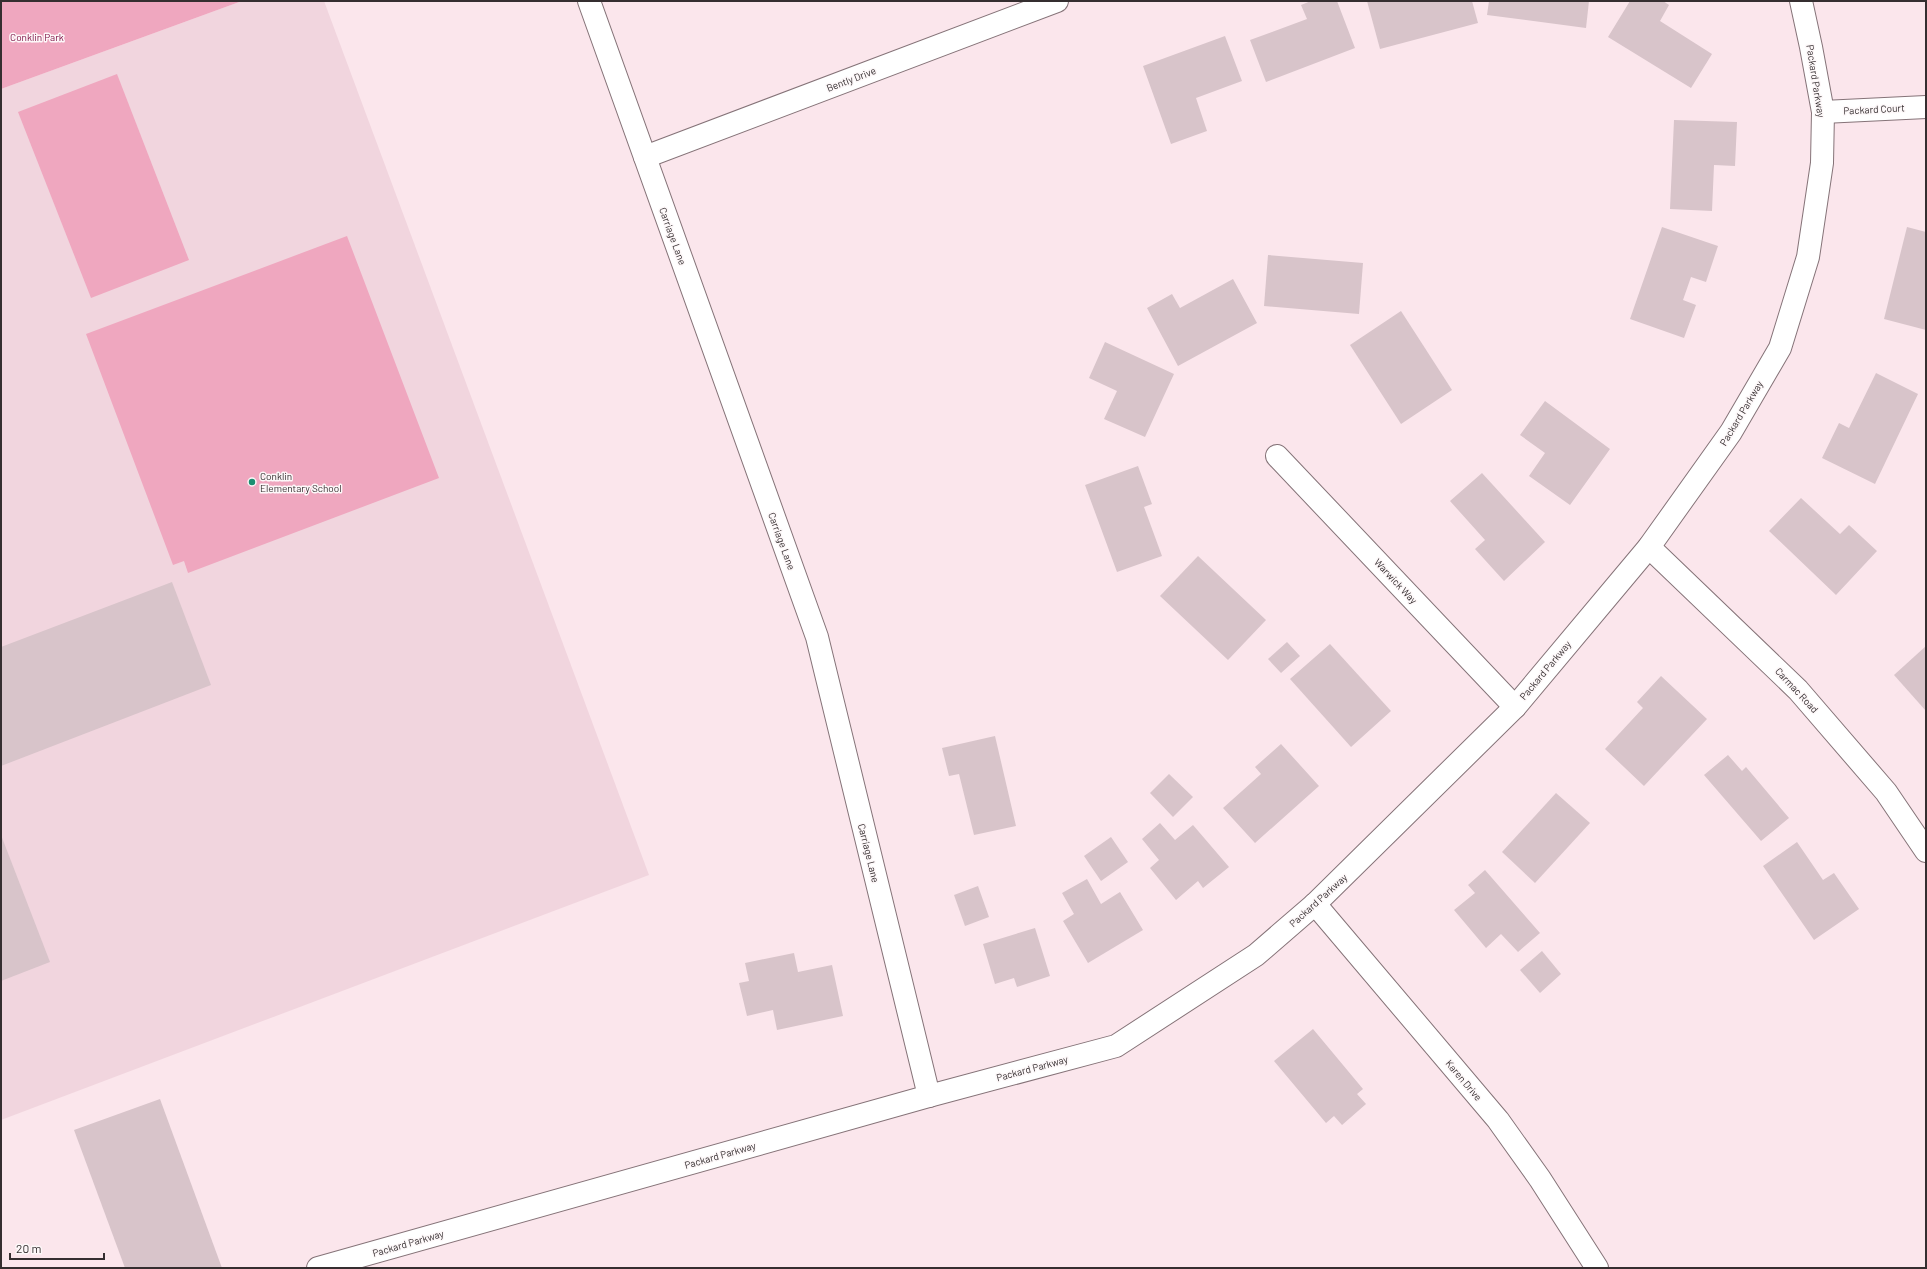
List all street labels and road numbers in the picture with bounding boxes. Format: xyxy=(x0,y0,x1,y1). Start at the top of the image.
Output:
street label: Packard Parkway xyxy=(1804,44,1828,119)
street label: Bently Drive xyxy=(825,64,877,94)
street label: Packard Court xyxy=(1843,101,1905,117)
street label: Carriage Lane xyxy=(657,206,689,266)
street label: Packard Parkway xyxy=(1717,378,1765,448)
street label: Carriage Lane xyxy=(766,511,798,571)
street label: Warwick Way xyxy=(1372,556,1420,606)
street label: Packard Parkway xyxy=(1517,638,1574,702)
street label: Carmac Road xyxy=(1773,665,1821,715)
street label: Carriage Lane xyxy=(856,822,882,884)
street label: Packard Parkway xyxy=(1287,871,1350,929)
street label: Packard Parkway xyxy=(995,1053,1070,1083)
street label: Karen Drive xyxy=(1443,1057,1485,1103)
street label: Packard Parkway xyxy=(683,1139,757,1171)
street label: Packard Parkway xyxy=(371,1227,445,1259)

